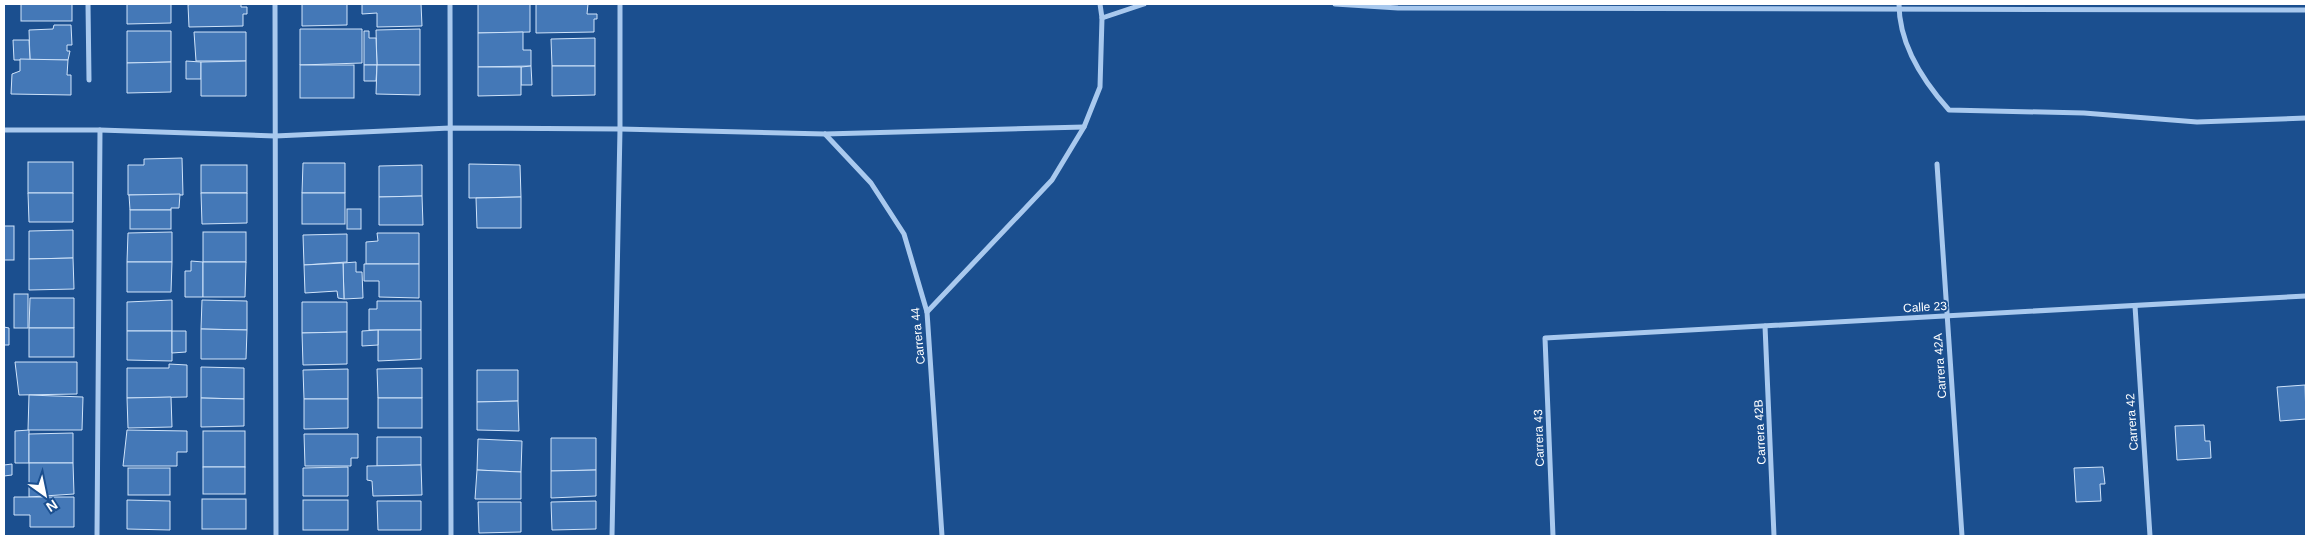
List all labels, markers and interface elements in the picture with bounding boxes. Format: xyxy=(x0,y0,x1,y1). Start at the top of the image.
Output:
street label: Calle 23 xyxy=(1903,299,1948,315)
street label: Carrera 44 xyxy=(908,306,928,365)
street label: Carrera 42A xyxy=(1931,333,1949,399)
street label: Carrera 42 xyxy=(2123,393,2141,451)
street label: Carrera 42B xyxy=(1751,399,1769,465)
street label: Carrera 43 xyxy=(1531,409,1547,467)
north arrow xyxy=(20,470,70,520)
text: N xyxy=(43,496,61,515)

